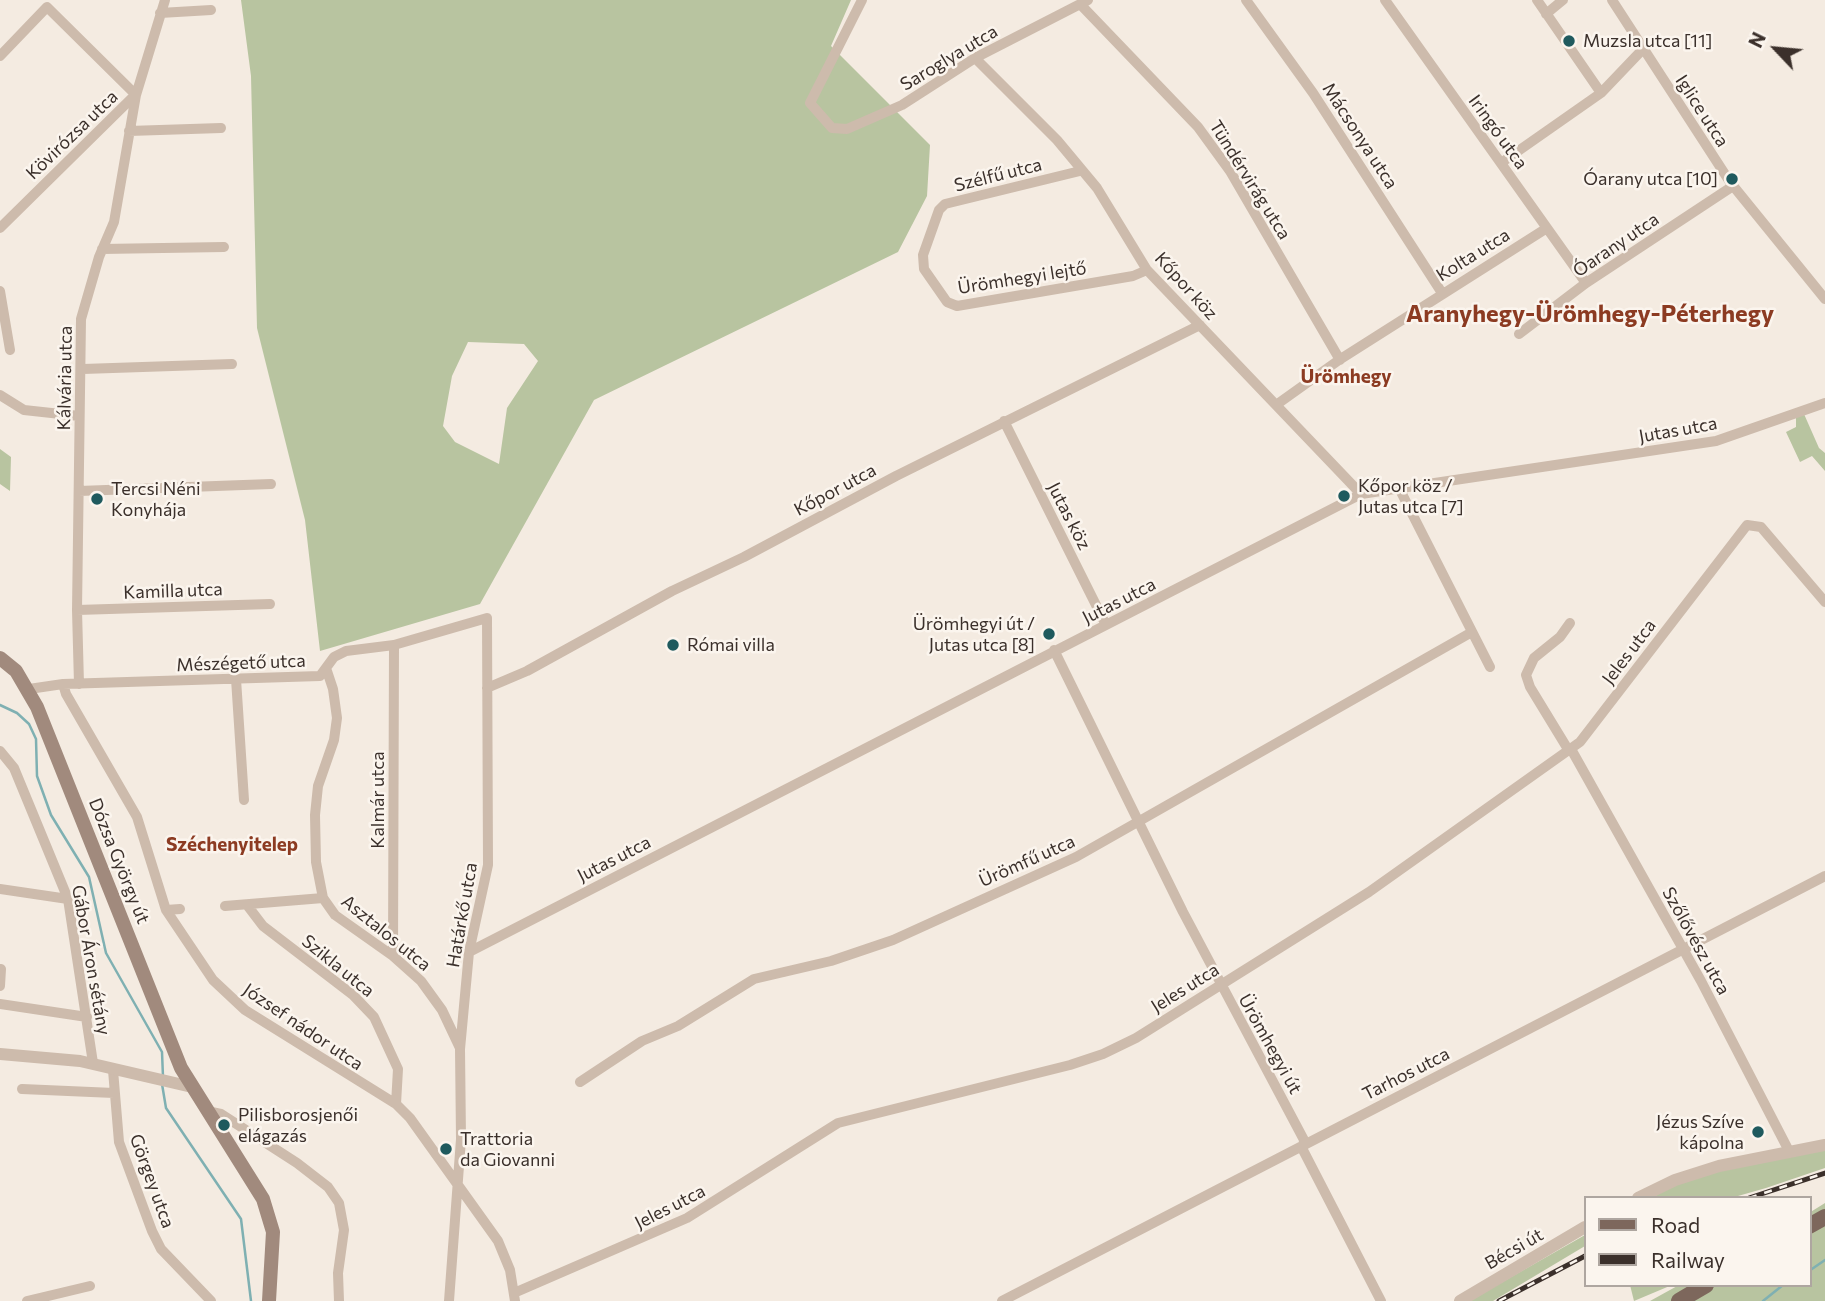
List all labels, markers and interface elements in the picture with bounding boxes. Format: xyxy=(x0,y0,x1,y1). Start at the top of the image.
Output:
north arrow xyxy=(1741,14,1811,84)
street label: Saroglya utca xyxy=(896,21,1002,95)
text: N xyxy=(1743,28,1770,51)
place label: Muzsla utca [11] xyxy=(1583,30,1712,52)
marker: Muzsla utca [11] xyxy=(1561,33,1577,49)
street label: Iglice utca xyxy=(1671,71,1733,151)
street label: Mácsonya utca xyxy=(1318,79,1402,193)
street label: Kövirózsa utca xyxy=(22,86,122,184)
street label: Iringó utca xyxy=(1464,91,1532,173)
street label: Tündérvirág utca xyxy=(1205,116,1295,244)
street label: Szélfű utca xyxy=(952,154,1044,196)
place label: Óarany utca [10] xyxy=(1583,168,1718,190)
marker: Óarany utca [10] xyxy=(1724,171,1740,187)
street label: Óarany utca xyxy=(1569,208,1663,282)
street label: Kolta utca xyxy=(1432,224,1514,286)
street label: Kőpor köz xyxy=(1150,248,1222,324)
street label: Ürömhegyi lejtő xyxy=(956,257,1088,299)
district label: Aranyhegy-Ürömhegy-Péterhegy xyxy=(1406,300,1774,328)
street label: Kálvária utca xyxy=(53,325,77,431)
district label: Ürömhegy xyxy=(1300,366,1392,388)
street label: Jutas utca xyxy=(1637,412,1719,448)
street label: Kőpor utca xyxy=(790,459,880,521)
place label: Kőpor köz / Jutas utca [7] xyxy=(1358,475,1464,518)
place label: Tercsi Néni Konyhája xyxy=(111,478,201,520)
street label: Jutas köz xyxy=(1043,479,1095,553)
marker: Kőpor köz / Jutas utca [7] xyxy=(1336,488,1352,504)
marker: Tercsi Néni Konyhája xyxy=(89,491,105,507)
street label: Jutas utca xyxy=(1079,573,1159,629)
street label: Kamilla utca xyxy=(123,578,223,604)
place label: Ürömhegyi út / Jutas utca [8] xyxy=(913,613,1035,656)
street label: Jeles utca xyxy=(1597,615,1661,689)
marker: Ürömhegyi út / Jutas utca [8] xyxy=(1041,626,1057,642)
place label: Római villa xyxy=(687,634,775,656)
marker: Római villa xyxy=(665,637,681,653)
street label: Mészégető utca xyxy=(176,650,306,676)
street label: Kalmár utca xyxy=(367,751,389,849)
street label: Dózsa György út xyxy=(84,795,154,927)
street label: Ürömfű utca xyxy=(976,830,1078,892)
street label: Jutas utca xyxy=(574,831,654,887)
district label: Széchenyitelep xyxy=(166,834,298,856)
street label: Határkő utca xyxy=(442,861,482,969)
street label: Gábor Áron sétány xyxy=(67,883,115,1037)
street label: Szőlővész utca xyxy=(1658,883,1734,999)
street label: Asztalos utca xyxy=(337,890,435,976)
street label: Szikla utca xyxy=(297,930,379,1002)
street label: Jeles utca xyxy=(1147,959,1223,1017)
street label: József nádor utca xyxy=(239,979,367,1075)
street label: Ürömhegyi út xyxy=(1234,990,1306,1098)
street label: Tarhos utca xyxy=(1359,1043,1453,1105)
place label: Pilisborosjenői elágazás xyxy=(238,1104,358,1146)
place label: Jézus Szíve kápolna xyxy=(1656,1111,1744,1154)
marker: Pilisborosjenői elágazás xyxy=(216,1117,232,1133)
marker: Jézus Szíve kápolna xyxy=(1750,1124,1766,1140)
place label: Trattoria da Giovanni xyxy=(460,1128,555,1170)
street label: Görgey utca xyxy=(125,1131,179,1231)
marker: Trattoria da Giovanni xyxy=(438,1141,454,1157)
street label: Jeles utca xyxy=(631,1180,709,1234)
legend xyxy=(1584,1196,1811,1287)
text: Road xyxy=(1651,1212,1700,1237)
street label: Bécsi út xyxy=(1481,1224,1547,1274)
text: Railway xyxy=(1651,1247,1725,1272)

